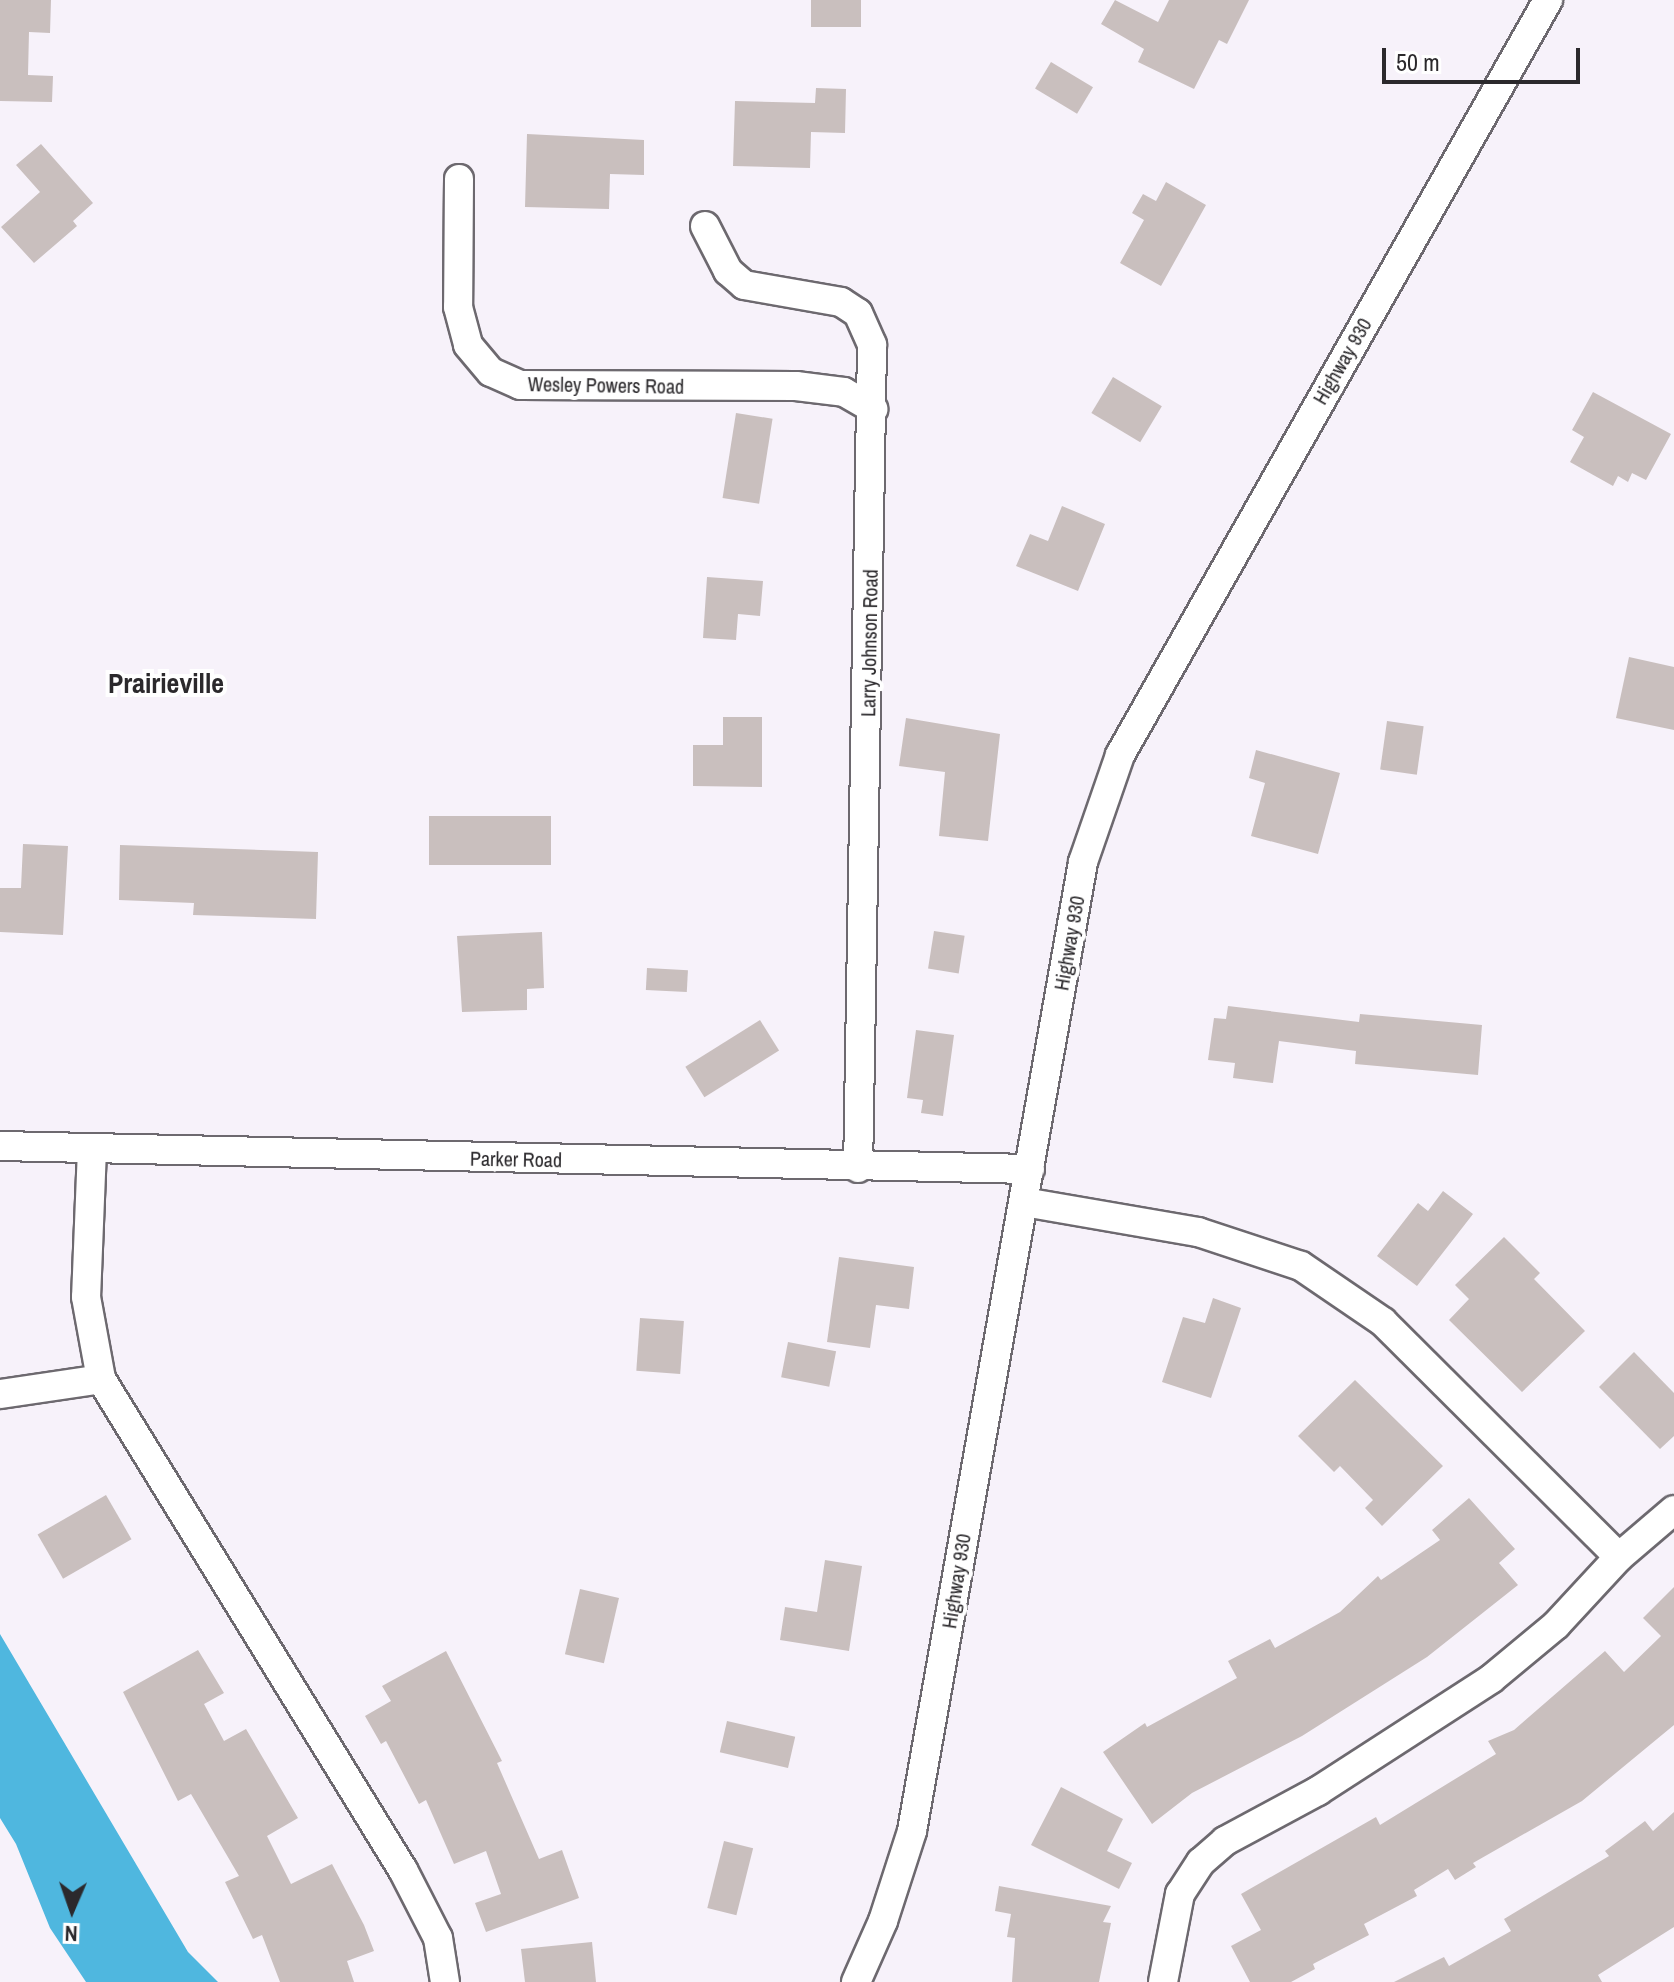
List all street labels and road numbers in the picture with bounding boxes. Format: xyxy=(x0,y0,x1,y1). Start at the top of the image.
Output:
street label: Highway 930 xyxy=(1308,314,1376,408)
street label: Wesley Powers Road xyxy=(528,372,684,398)
street label: Larry Johnson Road xyxy=(856,569,882,717)
street label: Highway 930 xyxy=(1049,894,1089,992)
street label: Parker Road xyxy=(470,1146,562,1172)
street label: Highway 930 xyxy=(937,1532,975,1630)

